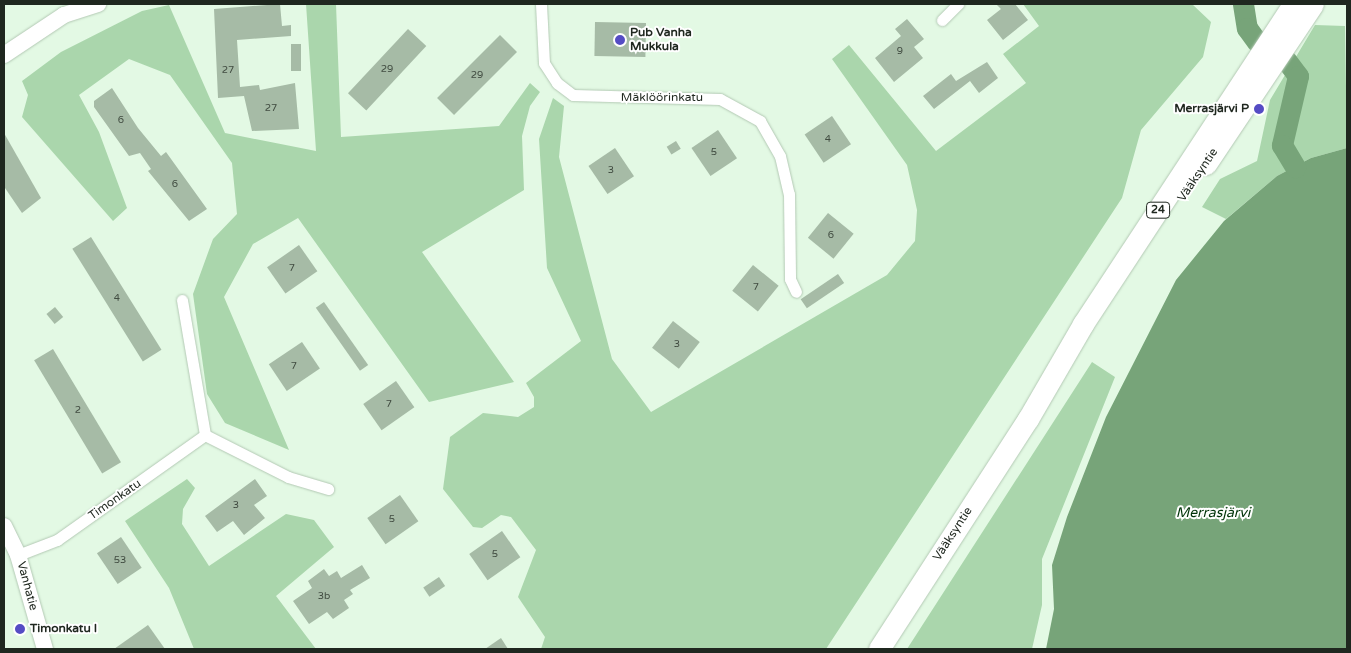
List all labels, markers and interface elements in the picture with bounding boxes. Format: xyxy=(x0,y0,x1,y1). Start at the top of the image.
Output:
place label: Pub Vanha Mukkula xyxy=(630,26,692,54)
marker: Pub Vanha Mukkula xyxy=(614,34,626,46)
house number: 9 xyxy=(897,46,903,58)
house number: 29 xyxy=(381,64,393,76)
house number: 27 xyxy=(222,65,234,77)
house number: 29 xyxy=(471,70,483,82)
street label: Mäklöörinkatu xyxy=(621,91,703,105)
place label: Merrasjärvi P xyxy=(1174,102,1249,116)
house number: 27 xyxy=(265,103,277,115)
marker: Merrasjärvi P xyxy=(1253,103,1265,115)
house number: 6 xyxy=(118,115,124,127)
house number: 4 xyxy=(825,134,831,146)
street label: Vääksyntie xyxy=(1175,146,1221,204)
house number: 5 xyxy=(711,147,717,159)
house number: 3 xyxy=(608,165,614,177)
house number: 6 xyxy=(172,179,178,191)
road number: 24 xyxy=(1146,202,1170,218)
house number: 6 xyxy=(828,230,834,242)
house number: 7 xyxy=(289,263,295,275)
house number: 7 xyxy=(753,282,759,294)
house number: 4 xyxy=(114,293,120,305)
house number: 3 xyxy=(674,339,680,351)
house number: 7 xyxy=(291,361,297,373)
house number: 7 xyxy=(386,399,392,411)
house number: 2 xyxy=(75,405,81,417)
street label: Timonkatu xyxy=(86,477,144,523)
house number: 3 xyxy=(233,500,239,512)
street label: Vääksyntie xyxy=(930,504,976,564)
water label: Merrasjärvi xyxy=(1176,505,1250,521)
house number: 5 xyxy=(389,514,395,526)
house number: 5 xyxy=(492,549,498,561)
house number: 53 xyxy=(114,555,126,567)
street label: Vanhatie xyxy=(14,560,40,612)
house number: 3b xyxy=(318,591,330,603)
place label: Timonkatu I xyxy=(30,622,97,636)
marker: Timonkatu I xyxy=(14,623,26,635)

